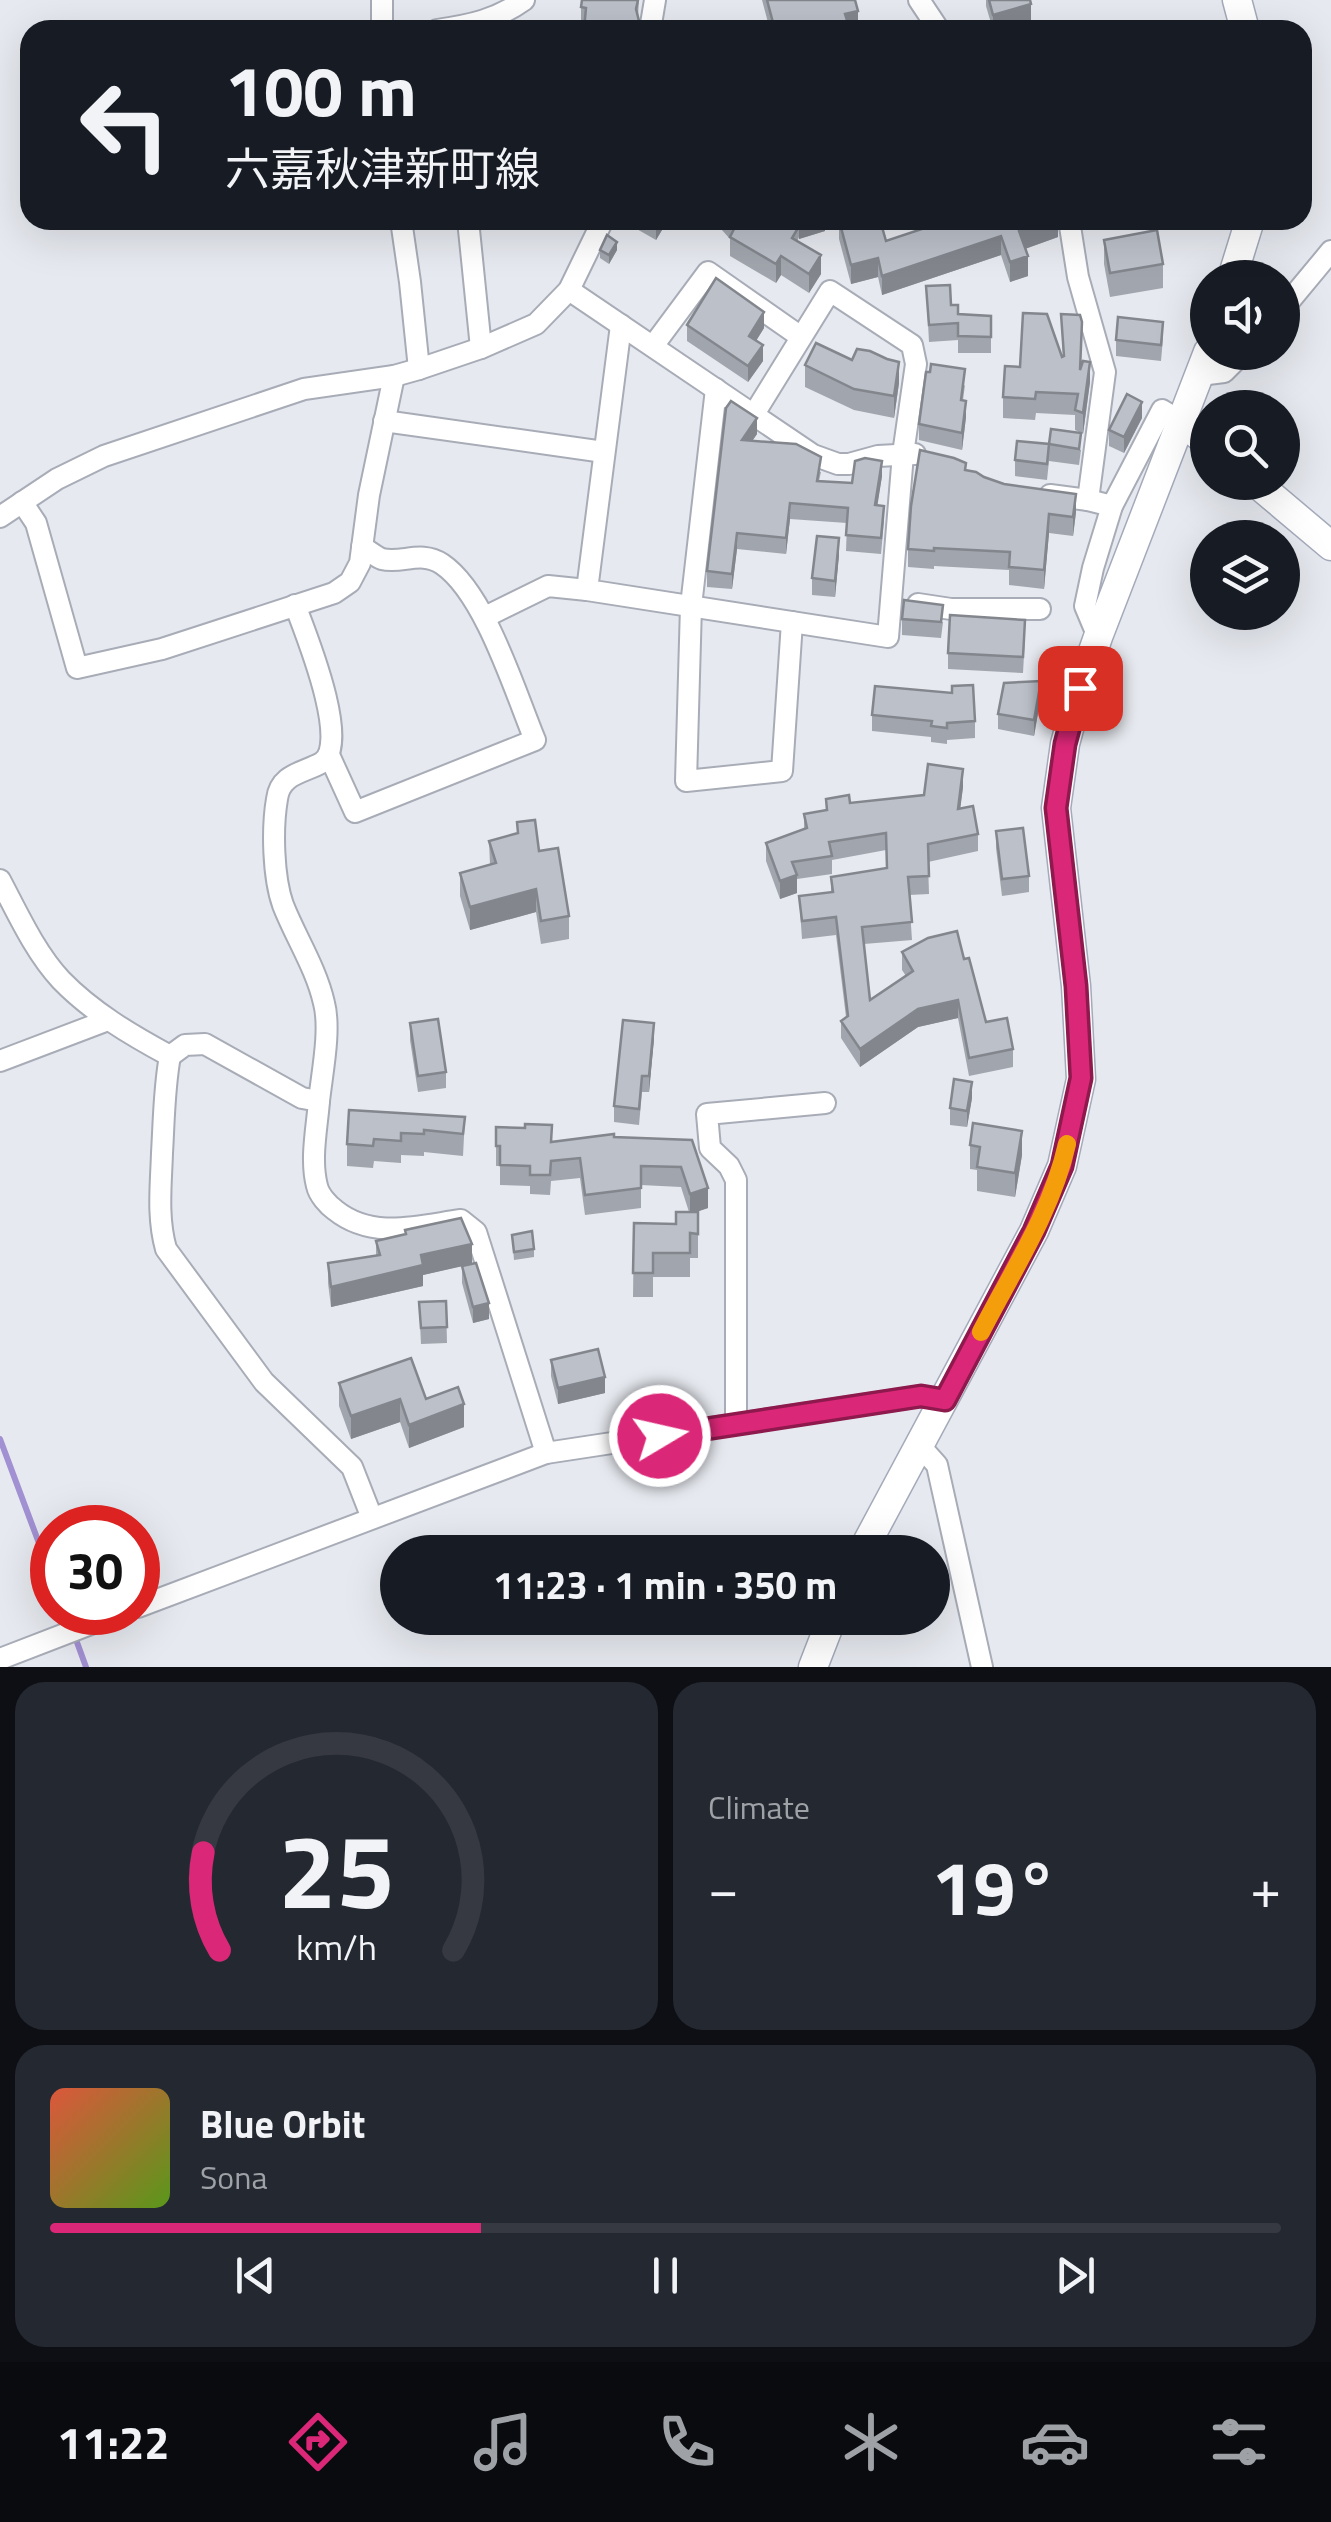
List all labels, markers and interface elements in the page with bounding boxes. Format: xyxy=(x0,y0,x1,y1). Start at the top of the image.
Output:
text: 100 m xyxy=(225,37,417,143)
icon: left xyxy=(60,60,190,190)
text: 六嘉秋津新町線 xyxy=(225,134,540,202)
map controls xyxy=(1190,260,1300,630)
button: sound xyxy=(1190,260,1300,370)
button: search xyxy=(1190,390,1300,500)
button: layers xyxy=(1190,520,1300,630)
pin xyxy=(1038,646,1123,731)
icon: arrive xyxy=(1053,661,1108,716)
position arrow xyxy=(608,1384,712,1488)
speed limit sign: 30 xyxy=(30,1505,160,1635)
text: 11:23 · 1 min · 350 m xyxy=(493,1556,837,1614)
text: Climate xyxy=(708,1783,810,1831)
text: 25 xyxy=(278,1790,395,1948)
text: 19° xyxy=(931,1830,1058,1944)
text: − xyxy=(708,1846,739,1929)
text: + xyxy=(1250,1846,1281,1929)
text: km/h xyxy=(296,1919,377,1974)
text: Blue Orbit xyxy=(200,2095,365,2153)
text: Sona xyxy=(200,2153,267,2201)
icon: previous xyxy=(228,2248,283,2303)
icon: pause xyxy=(638,2248,693,2303)
icon: next xyxy=(1048,2248,1103,2303)
icon: directions xyxy=(283,2407,353,2477)
icon: music xyxy=(468,2407,538,2477)
icon: phone xyxy=(652,2407,722,2477)
icon: climate xyxy=(836,2407,906,2477)
icon: car xyxy=(1020,2407,1090,2477)
icon: filters xyxy=(1204,2407,1274,2477)
text: 11:22 xyxy=(57,2408,169,2476)

